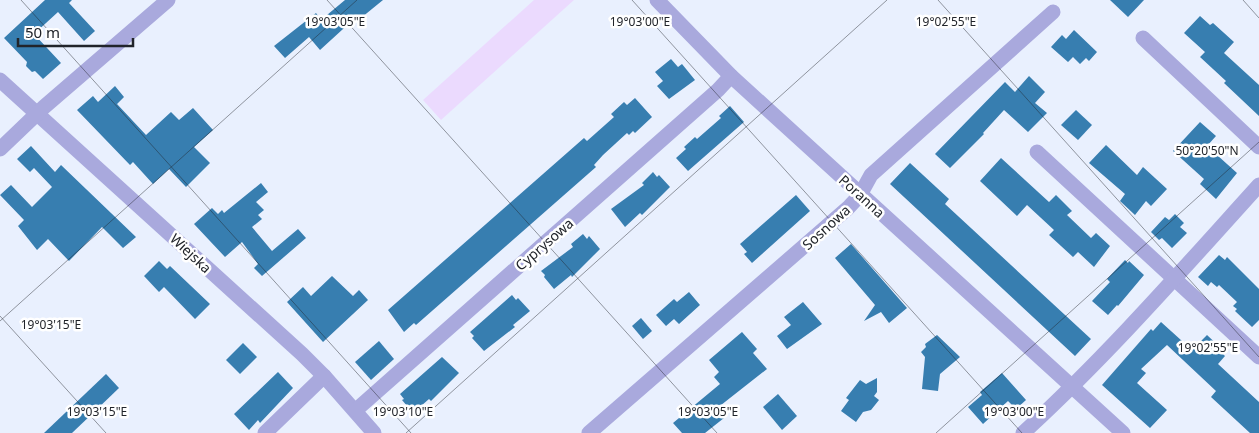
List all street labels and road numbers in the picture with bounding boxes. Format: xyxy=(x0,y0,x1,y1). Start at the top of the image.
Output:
street label: Poranna xyxy=(835,170,889,222)
street label: Sosnowa xyxy=(798,200,854,254)
street label: Cyprysowa xyxy=(511,213,577,275)
street label: Wiejska xyxy=(166,229,216,277)

